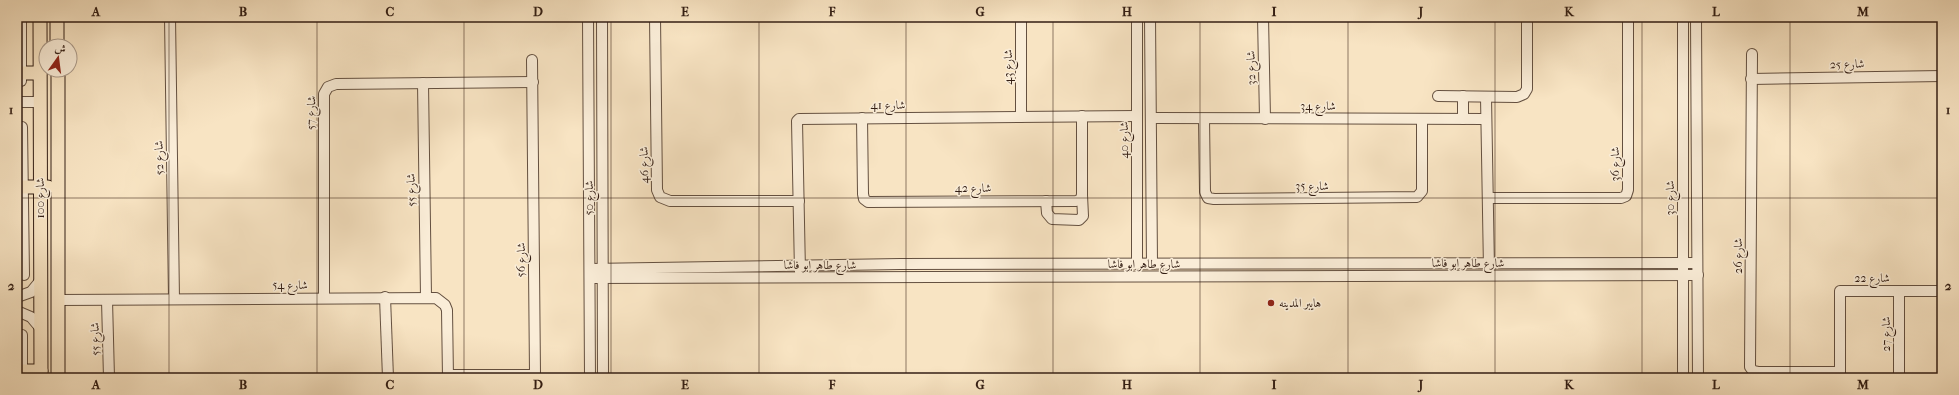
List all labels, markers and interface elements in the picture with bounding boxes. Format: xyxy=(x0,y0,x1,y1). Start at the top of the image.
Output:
text: A xyxy=(91,4,101,19)
text: B xyxy=(239,4,248,19)
text: C xyxy=(386,4,395,19)
text: D xyxy=(533,4,543,19)
text: E xyxy=(681,4,689,19)
text: F xyxy=(828,4,836,19)
text: G xyxy=(975,4,985,19)
text: H xyxy=(1122,4,1133,19)
text: I xyxy=(1271,4,1277,19)
text: J xyxy=(1417,4,1424,20)
text: K xyxy=(1564,4,1575,19)
text: L xyxy=(1712,4,1721,19)
text: M xyxy=(1856,4,1869,19)
north arrow xyxy=(38,38,78,78)
text: ش xyxy=(53,41,67,56)
street label: شارع 43 xyxy=(1001,49,1019,85)
street label: شارع 32 xyxy=(1244,50,1262,85)
street label: شارع 25 xyxy=(1829,57,1865,75)
street label: شارع 57 xyxy=(303,95,323,131)
street label: شارع 41 xyxy=(871,98,906,116)
street label: شارع 34 xyxy=(1300,99,1336,117)
text: 1 xyxy=(9,102,14,117)
text: 1 xyxy=(1946,102,1951,117)
street label: شارع 40 xyxy=(1117,121,1135,159)
street label: شارع 52 xyxy=(152,140,170,176)
street label: شارع 46 xyxy=(637,146,655,184)
street label: شارع 36 xyxy=(1608,146,1626,181)
street label: شارع 55 xyxy=(404,173,422,207)
street label: شارع 100 xyxy=(33,177,51,218)
street label: شارع 35 xyxy=(1295,179,1329,197)
street label: شارع 50 xyxy=(582,180,600,216)
street label: شارع 30 xyxy=(1663,180,1681,215)
street label: شارع 42 xyxy=(955,181,992,199)
street label: شارع 26 xyxy=(1731,238,1749,274)
street label: شارع 56 xyxy=(514,242,532,278)
street label: شارع طاهر ابو فاشا xyxy=(1432,256,1504,274)
street label: شارع طاهر ابو فاشا xyxy=(1108,257,1180,275)
street label: شارع طاهر ابو فاشا xyxy=(784,258,856,276)
street label: شارع 22 xyxy=(1854,271,1890,289)
text: 2 xyxy=(8,278,15,293)
street label: شارع 54 xyxy=(272,278,308,296)
text: 2 xyxy=(1945,278,1952,293)
place label: هايبر المدينه xyxy=(1279,296,1321,311)
marker: هايبر المدينه xyxy=(1266,298,1276,308)
street label: شارع 27 xyxy=(1879,316,1897,352)
street label: شارع 55 xyxy=(88,322,106,356)
text: A xyxy=(91,377,101,392)
text: B xyxy=(239,377,248,392)
text: C xyxy=(386,377,395,392)
text: D xyxy=(533,377,543,392)
text: E xyxy=(681,377,689,392)
text: F xyxy=(828,377,836,392)
text: G xyxy=(975,377,985,392)
text: H xyxy=(1122,377,1133,392)
text: I xyxy=(1271,377,1277,392)
text: J xyxy=(1417,377,1424,393)
text: K xyxy=(1564,377,1575,392)
text: L xyxy=(1712,377,1721,392)
text: M xyxy=(1856,377,1869,392)

